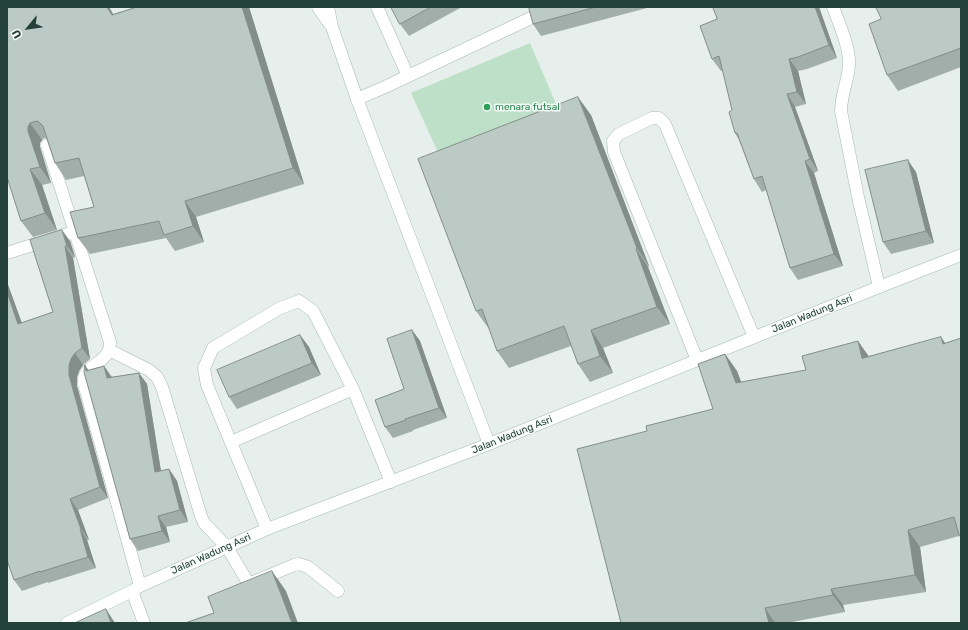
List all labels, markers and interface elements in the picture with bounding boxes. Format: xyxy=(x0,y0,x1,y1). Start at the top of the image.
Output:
north arrow xyxy=(8,8,48,48)
text: U xyxy=(9,27,25,41)
place label: menara futsal xyxy=(495,101,560,113)
marker: menara futsal xyxy=(482,102,492,112)
street label: Jalan Wadung Asri xyxy=(770,292,854,336)
street label: Jalan Wadung Asri xyxy=(470,413,554,457)
street label: Jalan Wadung Asri xyxy=(169,531,253,577)

